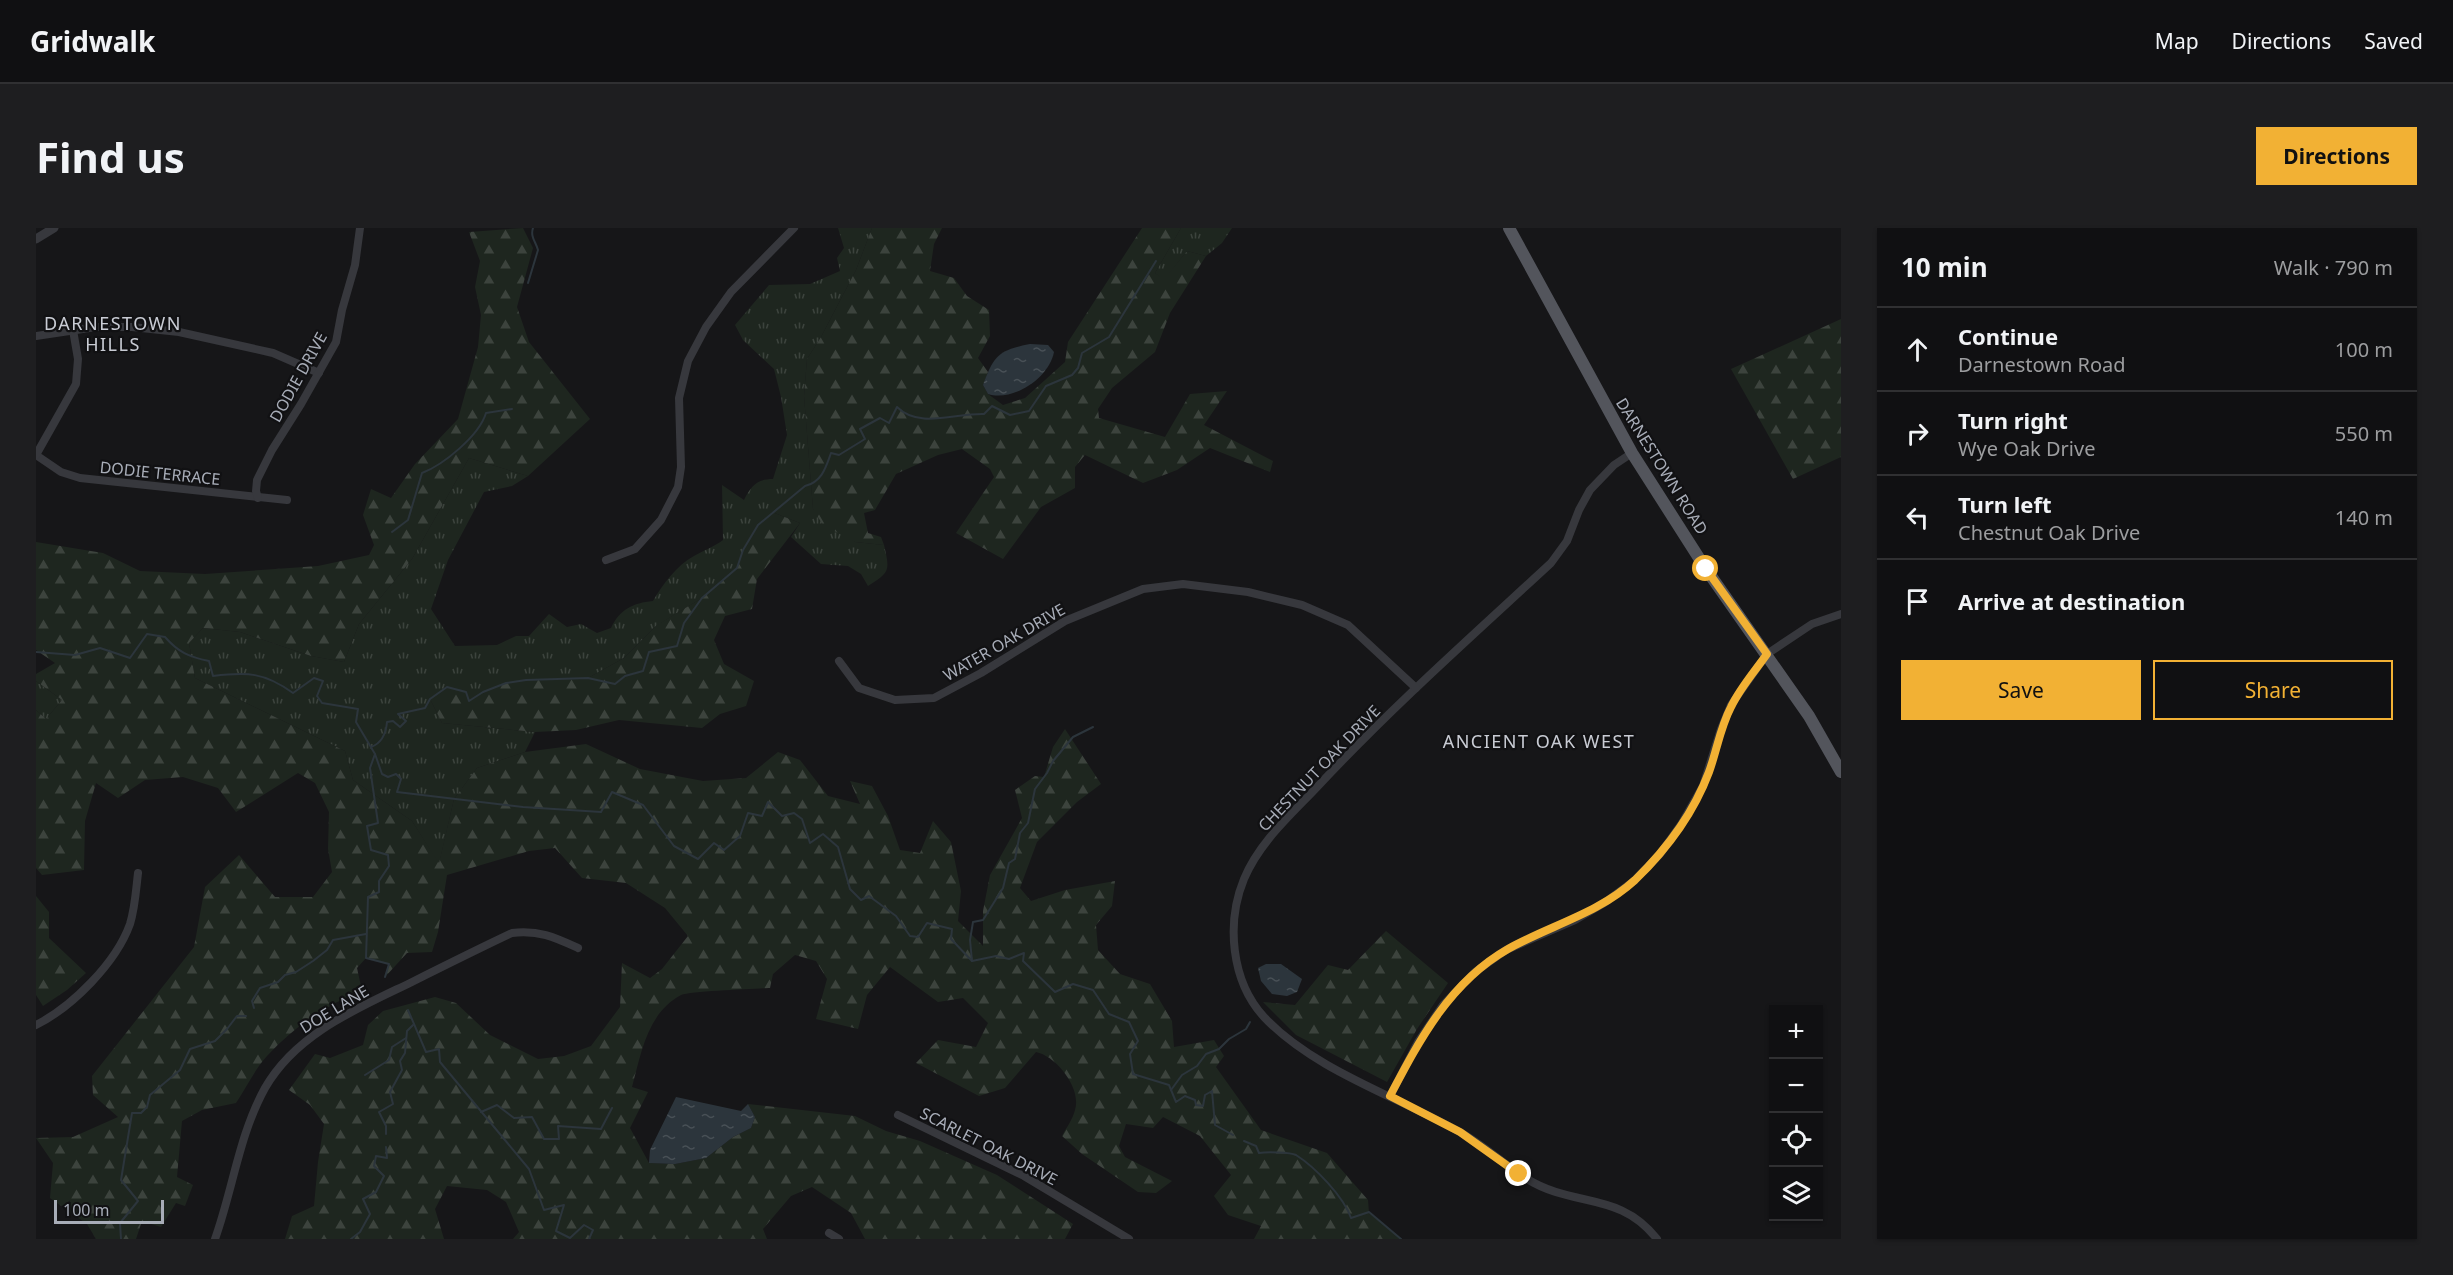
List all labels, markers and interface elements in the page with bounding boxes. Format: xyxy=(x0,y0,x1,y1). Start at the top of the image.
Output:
text: Gridwalk xyxy=(30,22,155,60)
text: Map xyxy=(2155,27,2199,55)
text: Directions xyxy=(2232,27,2331,55)
text: Saved xyxy=(2364,27,2423,55)
button: Directions xyxy=(2256,127,2417,185)
text: Find us xyxy=(36,128,185,185)
text: 10 min xyxy=(1901,249,1988,285)
text: Walk · 790 m xyxy=(2274,254,2393,281)
district label: DARNESTOWN HILLS xyxy=(44,311,182,356)
text: Continue xyxy=(1958,321,2058,351)
street label: DODIE DRIVE xyxy=(264,328,332,426)
icon: ahead xyxy=(1901,333,1934,366)
text: 100 m xyxy=(2335,336,2393,363)
text: Darnestown Road xyxy=(1958,351,2126,378)
street label: DARNESTOWN ROAD xyxy=(1611,393,1713,539)
text: Turn right xyxy=(1958,405,2068,435)
icon: right xyxy=(1901,417,1934,450)
text: 550 m xyxy=(2335,420,2393,447)
text: Wye Oak Drive xyxy=(1958,435,2095,462)
street label: DODIE TERRACE xyxy=(99,456,221,490)
text: Turn left xyxy=(1958,489,2052,519)
icon: left xyxy=(1901,501,1934,534)
text: 140 m xyxy=(2335,504,2393,531)
text: Chestnut Oak Drive xyxy=(1958,519,2140,546)
route start xyxy=(1692,555,1718,581)
icon: arrive xyxy=(1901,585,1934,618)
text: Arrive at destination xyxy=(1958,586,2185,616)
street label: WATER OAK DRIVE xyxy=(939,598,1069,686)
button: Save xyxy=(1901,660,2141,720)
button: Share xyxy=(2153,660,2393,720)
street label: CHESTNUT OAK DRIVE xyxy=(1253,700,1385,836)
district label: ANCIENT OAK WEST xyxy=(1443,729,1635,753)
street label: DOE LANE xyxy=(295,980,373,1038)
map controls xyxy=(1769,1005,1823,1221)
button: + xyxy=(1769,1005,1823,1059)
button: − xyxy=(1769,1059,1823,1113)
street label: SCARLET OAK DRIVE xyxy=(917,1102,1061,1190)
button: locate xyxy=(1769,1113,1823,1167)
route end xyxy=(1505,1160,1531,1186)
button: layers xyxy=(1769,1167,1823,1221)
scale bar xyxy=(54,1197,164,1224)
text: 100 m xyxy=(63,1199,110,1221)

